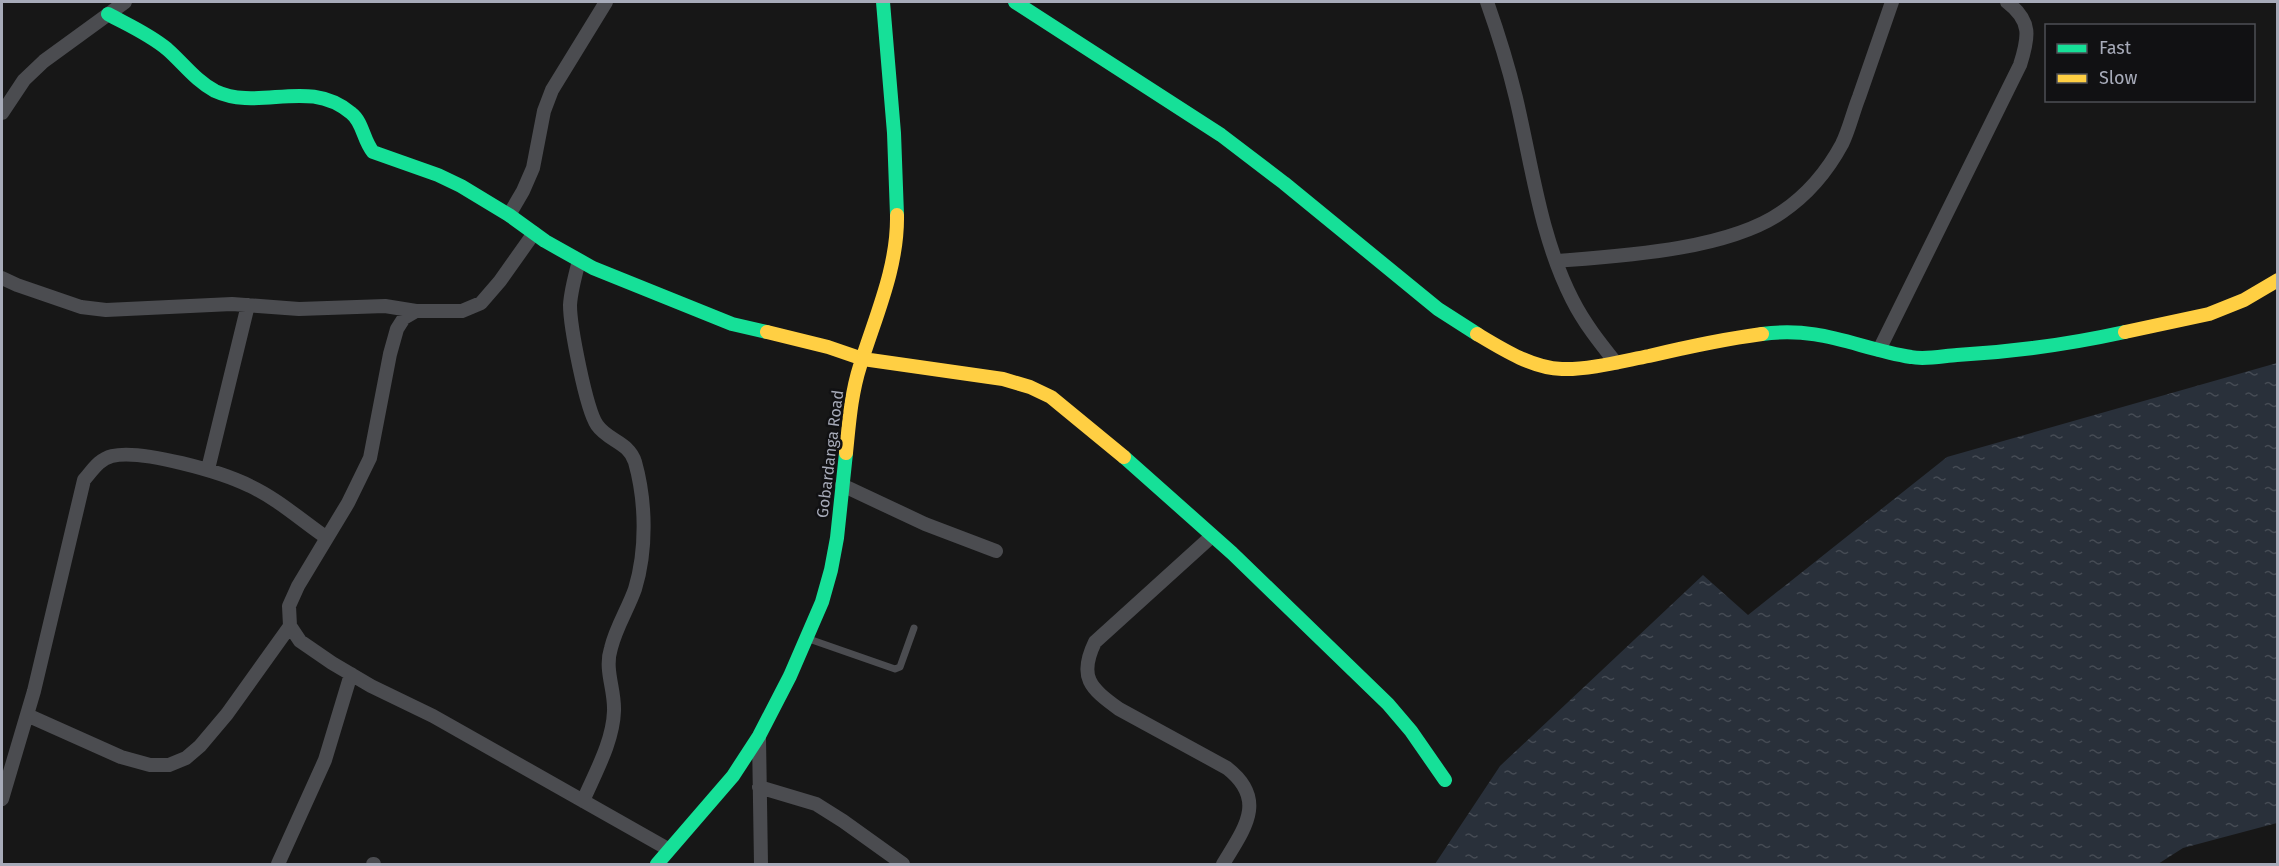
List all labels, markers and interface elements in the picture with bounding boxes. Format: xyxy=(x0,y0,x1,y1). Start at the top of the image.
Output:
legend xyxy=(2045,24,2255,102)
text: Fast xyxy=(2099,37,2132,59)
text: Slow xyxy=(2099,67,2138,89)
street label: Gobardanga Road xyxy=(813,389,847,519)

